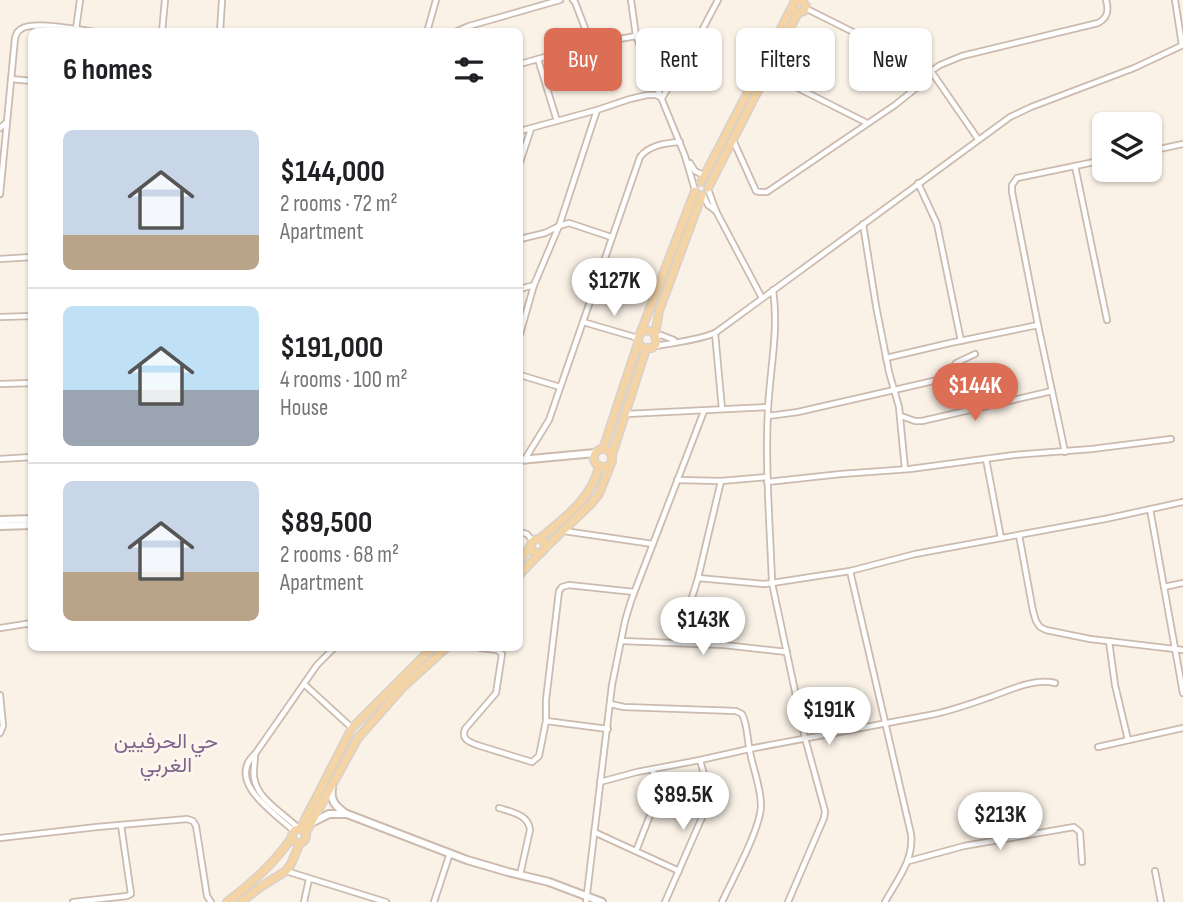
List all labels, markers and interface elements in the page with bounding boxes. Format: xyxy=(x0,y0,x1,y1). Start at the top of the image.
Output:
chip: Buy xyxy=(544,28,622,91)
chip: Rent xyxy=(636,28,722,91)
chip: Filters xyxy=(736,28,835,91)
chip: New xyxy=(849,28,932,91)
icon: filters xyxy=(450,51,488,89)
text: 6 homes xyxy=(63,52,152,88)
map controls xyxy=(1092,112,1162,182)
button: layers xyxy=(1092,112,1162,182)
text: $144,000 xyxy=(280,154,385,190)
icon: home xyxy=(119,158,203,242)
text: 2 rooms · 72 m² xyxy=(280,190,398,218)
text: Apartment xyxy=(280,218,364,246)
pin: $127K xyxy=(565,258,663,318)
text: $127K xyxy=(588,267,640,295)
text: $191,000 xyxy=(280,330,383,366)
icon: home xyxy=(119,334,203,418)
pin: $144K xyxy=(926,364,1024,423)
text: 4 rooms · 100 m² xyxy=(280,366,408,394)
text: $144K xyxy=(948,372,1002,400)
text: House xyxy=(280,394,328,422)
text: $89,500 xyxy=(280,505,372,541)
icon: home xyxy=(119,509,203,593)
text: 2 rooms · 68 m² xyxy=(280,541,399,569)
text: Apartment xyxy=(280,569,364,597)
pin: $143K xyxy=(654,598,752,657)
text: $143K xyxy=(676,606,730,634)
pin: $191K xyxy=(780,688,878,747)
text: $191K xyxy=(803,696,855,724)
district label: حي الحرفيين الغربي xyxy=(114,729,218,782)
pin: $89.5K xyxy=(626,772,740,832)
text: $89.5K xyxy=(653,781,713,809)
pin: $213K xyxy=(951,792,1049,852)
text: $213K xyxy=(974,801,1026,829)

